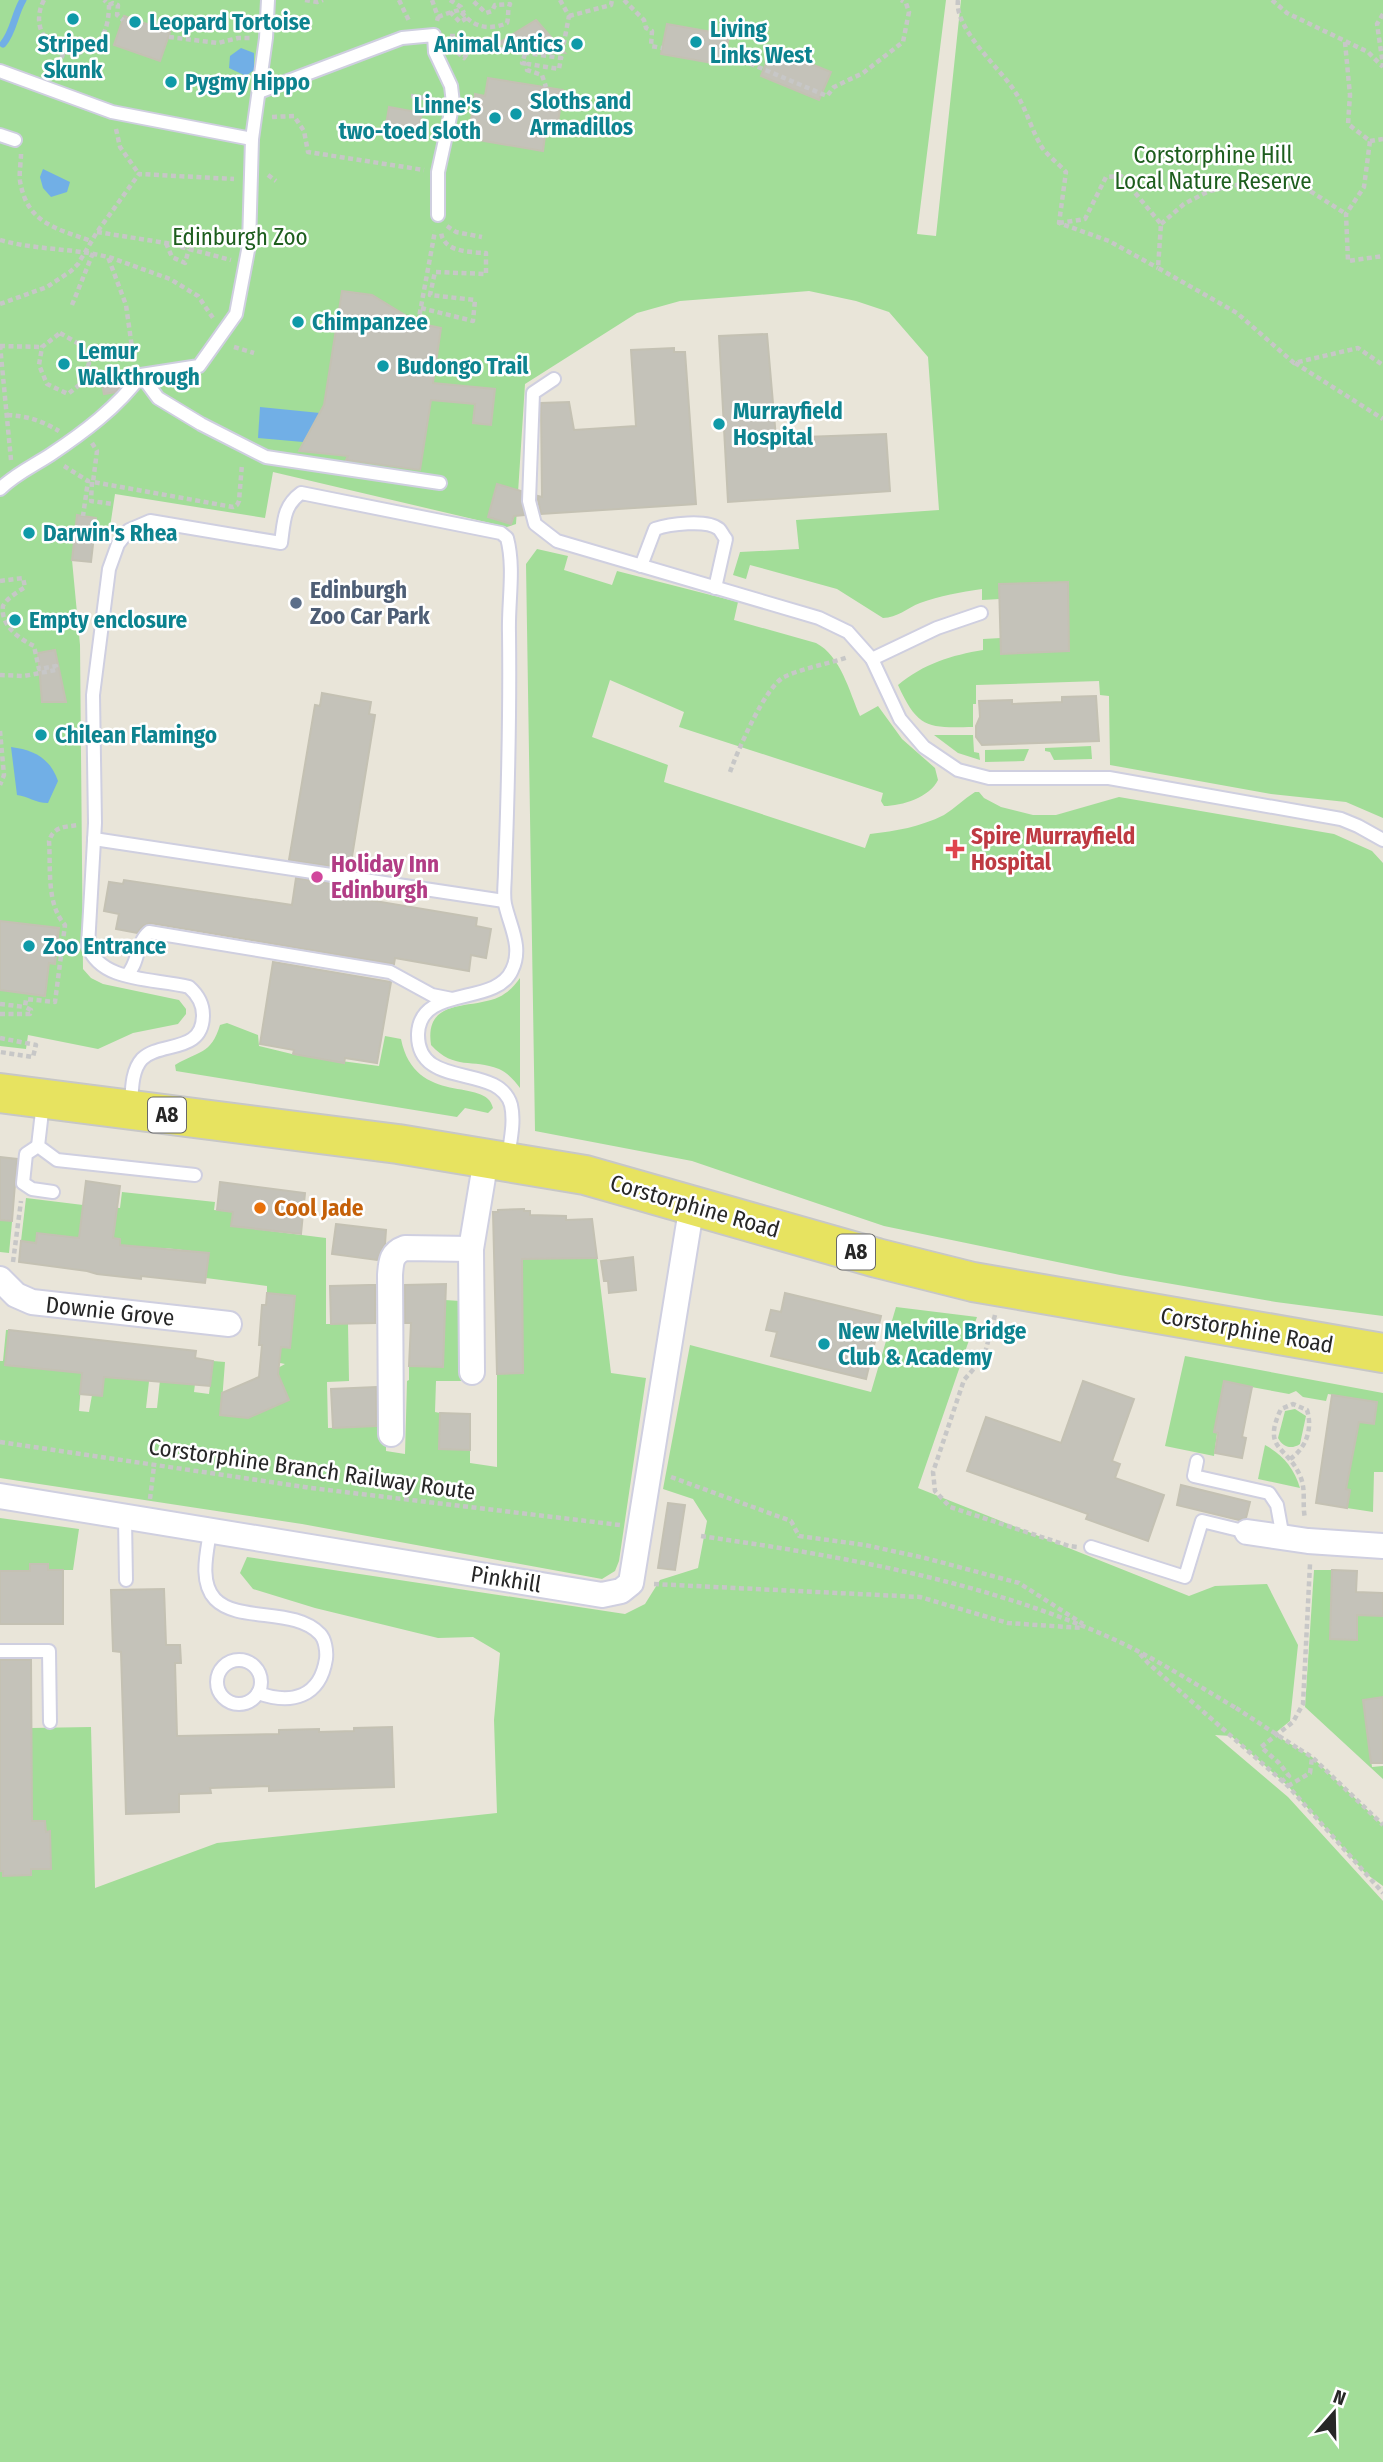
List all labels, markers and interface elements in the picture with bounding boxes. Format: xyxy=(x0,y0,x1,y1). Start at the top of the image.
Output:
place label: Leopard Tortoise xyxy=(149,8,311,36)
marker: Striped Skunk xyxy=(65,11,81,27)
marker: Leopard Tortoise xyxy=(127,14,143,30)
place label: Living Links West xyxy=(710,15,813,69)
place label: Striped Skunk xyxy=(37,30,109,84)
place label: Animal Antics xyxy=(433,30,563,58)
marker: Living Links West xyxy=(688,34,704,50)
marker: Animal Antics xyxy=(569,36,585,52)
place label: Pygmy Hippo xyxy=(185,68,310,96)
marker: Pygmy Hippo xyxy=(163,74,179,90)
place label: Sloths and Armadillos xyxy=(529,87,633,141)
place label: Linne's two-toed sloth xyxy=(339,91,481,145)
marker: Sloths and Armadillos xyxy=(508,106,524,122)
marker: Linne's two-toed sloth xyxy=(487,110,503,126)
park label: Corstorphine Hill Local Nature Reserve xyxy=(1114,141,1312,195)
park label: Edinburgh Zoo xyxy=(172,223,308,251)
place label: Chimpanzee xyxy=(312,308,428,336)
marker: Chimpanzee xyxy=(290,314,306,330)
place label: Lemur Walkthrough xyxy=(78,337,200,391)
place label: Budongo Trail xyxy=(397,352,529,380)
marker: Lemur Walkthrough xyxy=(56,356,72,372)
marker: Budongo Trail xyxy=(375,358,391,374)
place label: Murrayfield Hospital xyxy=(733,397,843,451)
marker: Murrayfield Hospital xyxy=(711,416,727,432)
place label: Darwin's Rhea xyxy=(43,519,178,547)
marker: Darwin's Rhea xyxy=(21,525,37,541)
place label: Edinburgh Zoo Car Park xyxy=(310,576,430,630)
marker: Edinburgh Zoo Car Park xyxy=(288,595,304,611)
place label: Empty enclosure xyxy=(29,606,187,634)
marker: Empty enclosure xyxy=(7,612,23,628)
place label: Chilean Flamingo xyxy=(55,721,217,749)
marker: Chilean Flamingo xyxy=(33,727,49,743)
place label: Spire Murrayfield Hospital xyxy=(971,822,1135,876)
marker: Spire Murrayfield Hospital xyxy=(945,839,965,859)
place label: Holiday Inn Edinburgh xyxy=(331,850,439,904)
marker: Holiday Inn Edinburgh xyxy=(309,869,325,885)
place label: Zoo Entrance xyxy=(43,932,167,960)
marker: Zoo Entrance xyxy=(21,938,37,954)
road number: A8 xyxy=(148,1098,186,1132)
street label: Corstorphine Road xyxy=(607,1168,783,1244)
place label: Cool Jade xyxy=(274,1194,364,1222)
marker: Cool Jade xyxy=(252,1200,268,1216)
road number: A8 xyxy=(837,1234,875,1270)
street label: Downie Grove xyxy=(44,1290,176,1332)
street label: Corstorphine Road xyxy=(1158,1301,1336,1359)
place label: New Melville Bridge Club & Academy xyxy=(838,1317,1027,1371)
marker: New Melville Bridge Club & Academy xyxy=(816,1336,832,1352)
street label: Corstorphine Branch Railway Route xyxy=(147,1432,477,1506)
street label: Pinkhill xyxy=(469,1560,543,1598)
north arrow xyxy=(1299,2378,1369,2448)
text: N xyxy=(1330,2385,1349,2410)

